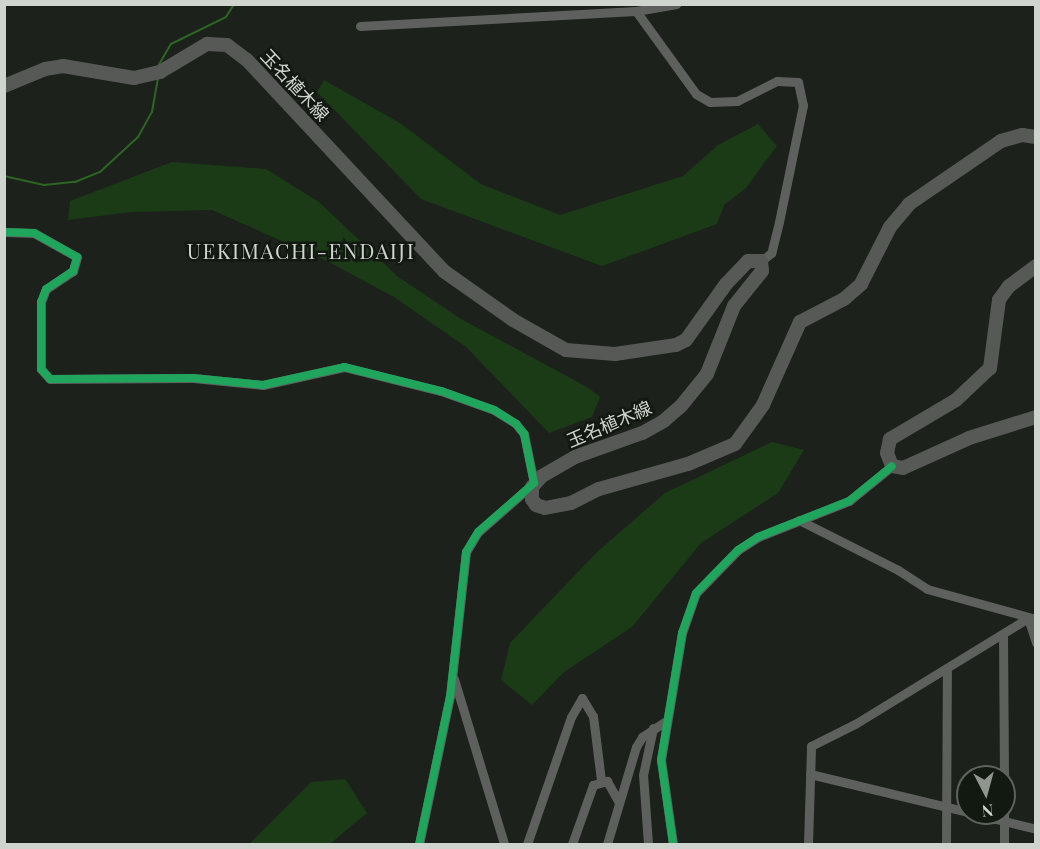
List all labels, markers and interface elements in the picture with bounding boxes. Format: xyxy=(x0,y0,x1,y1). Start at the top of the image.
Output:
street label: 玉名植木線 xyxy=(256,45,334,125)
district label: UEKIMACHI-ENDAIJI xyxy=(187,237,415,263)
street label: 玉名植木線 xyxy=(563,396,655,452)
north arrow xyxy=(956,765,1016,825)
text: N xyxy=(981,800,995,822)

